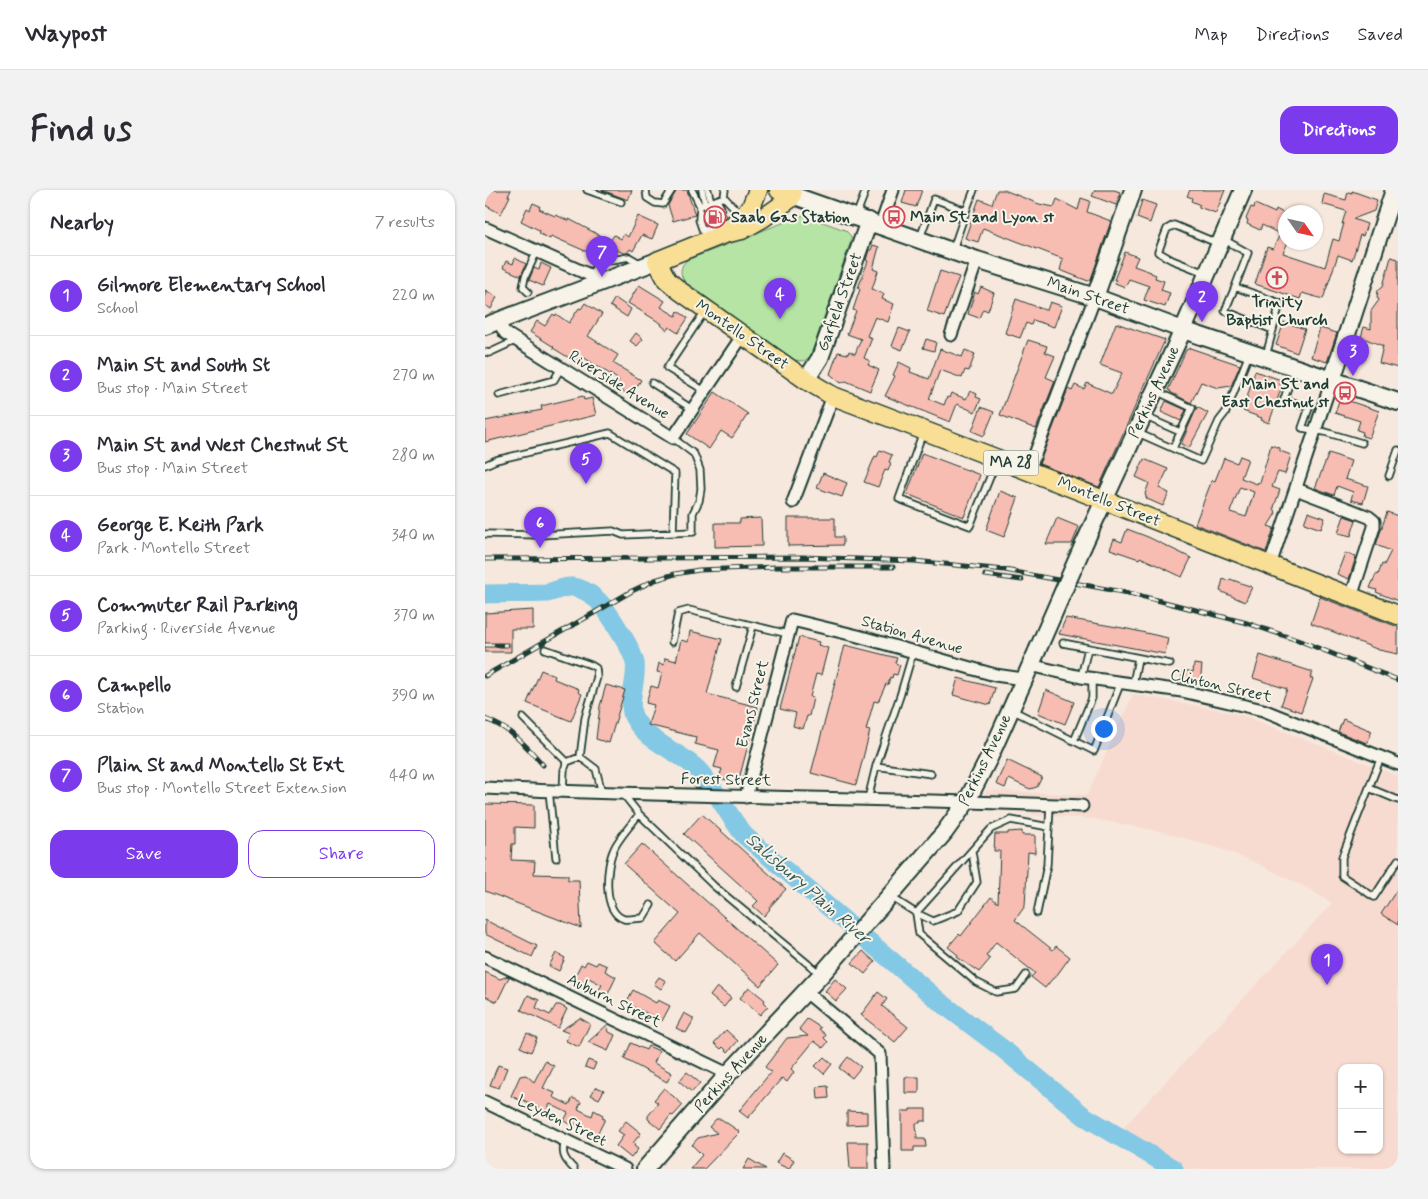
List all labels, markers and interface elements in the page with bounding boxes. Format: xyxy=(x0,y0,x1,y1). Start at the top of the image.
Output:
text: Waypost xyxy=(25,19,107,50)
text: Map xyxy=(1195,23,1228,47)
text: Directions xyxy=(1256,23,1330,47)
text: Saved xyxy=(1358,23,1403,47)
button: Directions xyxy=(1280,106,1398,154)
text: Find us xyxy=(30,107,132,153)
fuel station icon: Saab Gas Station xyxy=(703,205,727,229)
bus stop icon: Main St and Lyon st xyxy=(882,205,906,229)
north arrow xyxy=(1278,205,1323,250)
place label: Saab Gas Station xyxy=(731,207,850,228)
place label: Main St and Lyon st xyxy=(910,207,1055,228)
text: Nearby xyxy=(50,209,114,237)
text: 7 results xyxy=(375,212,435,233)
pin: 7 xyxy=(586,236,618,277)
street label: Garfield Street xyxy=(812,249,868,354)
church icon: Trinity Baptist Church xyxy=(1265,266,1289,290)
street label: Main Street xyxy=(1044,272,1132,320)
text: Gilmore Elementary School xyxy=(97,273,326,298)
pin: 4 xyxy=(764,278,796,319)
pin: 2 xyxy=(1186,281,1218,322)
text: 1 xyxy=(62,285,70,306)
text: 220 m xyxy=(392,285,435,306)
place label: Trinity Baptist Church xyxy=(1226,292,1328,331)
street label: Montello Street xyxy=(691,295,793,375)
text: School xyxy=(97,298,138,319)
pin: 3 xyxy=(1337,335,1369,376)
street label: Perkins Avenue xyxy=(1123,342,1185,442)
street label: Riverside Avenue xyxy=(565,346,673,424)
text: Main St and South St xyxy=(97,353,270,378)
text: 2 xyxy=(62,365,70,386)
text: 270 m xyxy=(392,365,435,386)
place label: Main St and East Chestnut st xyxy=(1221,374,1330,413)
text: Bus stop · Main Street xyxy=(97,378,248,399)
bus stop icon: Main St and East Chestnut st xyxy=(1333,381,1357,405)
text: Main St and West Chestnut St xyxy=(97,433,348,458)
pin: 5 xyxy=(570,443,602,484)
text: 3 xyxy=(62,445,70,466)
text: 280 m xyxy=(392,445,435,466)
road number: MA 28 xyxy=(983,450,1039,476)
text: Bus stop · Main Street xyxy=(97,458,248,479)
street label: Montello Street xyxy=(1054,472,1164,532)
pin: 6 xyxy=(524,507,556,548)
text: George E. Keith Park xyxy=(97,513,264,538)
text: 4 xyxy=(61,525,71,546)
text: 340 m xyxy=(391,525,435,546)
text: Park · Montello Street xyxy=(97,538,251,559)
text: Commuter Rail Parking xyxy=(97,593,298,618)
text: 5 xyxy=(61,605,71,626)
text: 370 m xyxy=(393,605,435,626)
street label: Station Avenue xyxy=(859,611,965,659)
text: Parking · Riverside Avenue xyxy=(97,618,275,639)
street label: Evans Street xyxy=(732,657,774,750)
street label: Clinton Street xyxy=(1168,664,1275,708)
text: Campello xyxy=(97,673,171,698)
text: 6 xyxy=(62,685,70,706)
text: 390 m xyxy=(392,685,435,706)
text: Station xyxy=(97,698,144,719)
street label: Perkins Avenue xyxy=(954,710,1017,810)
your location xyxy=(1091,716,1117,742)
text: Plain St and Montello St Ext xyxy=(97,753,345,778)
text: 7 xyxy=(61,765,71,786)
text: 440 m xyxy=(389,765,435,786)
street label: Forest Street xyxy=(681,769,772,791)
text: Bus stop · Montello Street Extension xyxy=(97,778,347,799)
water label: Salisbury Plain River xyxy=(740,828,878,952)
button: Save xyxy=(50,830,238,878)
button: Share xyxy=(248,830,435,878)
pin: 1 xyxy=(1311,944,1343,985)
street label: Auburn Street xyxy=(563,969,665,1033)
street label: Perkins Avenue xyxy=(690,1028,773,1117)
map controls xyxy=(1338,1064,1383,1154)
button: + xyxy=(1338,1064,1383,1109)
street label: Leyden Street xyxy=(514,1090,610,1152)
button: − xyxy=(1338,1109,1383,1154)

